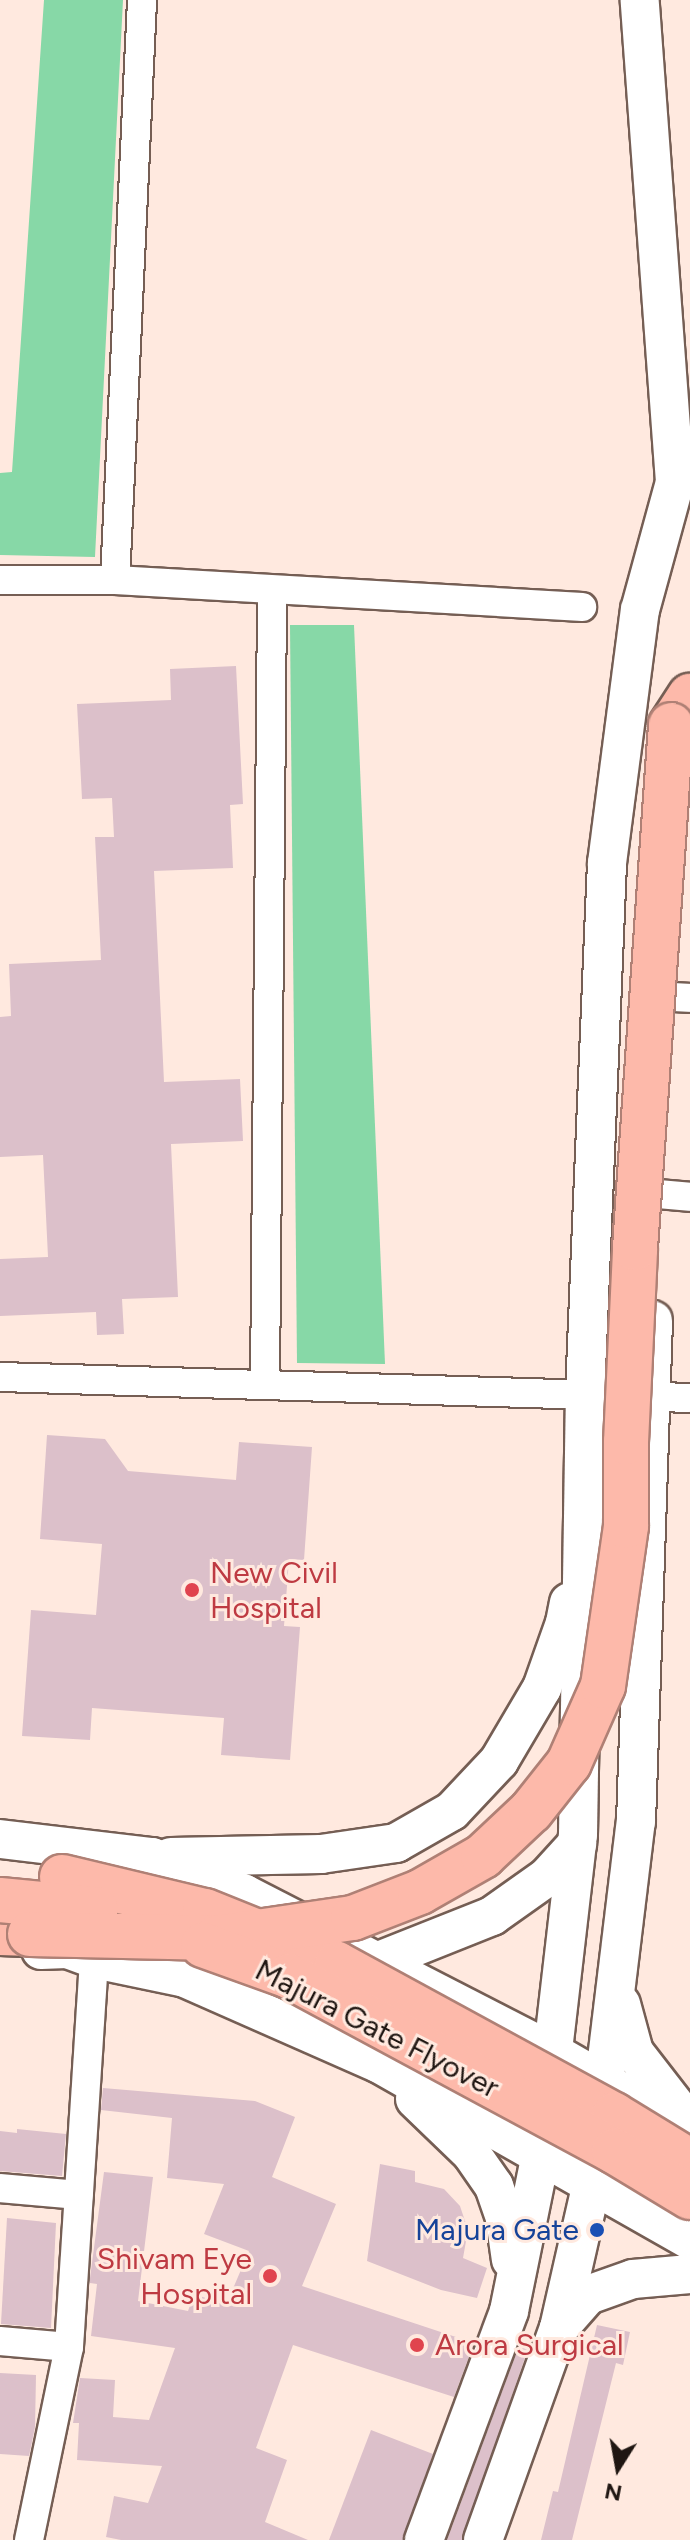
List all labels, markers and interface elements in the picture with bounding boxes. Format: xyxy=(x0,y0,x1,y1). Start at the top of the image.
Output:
place label: New Civil Hospital xyxy=(210,1555,338,1626)
marker: New Civil Hospital xyxy=(181,1579,203,1601)
street label: Majura Gate Flyover xyxy=(249,1952,505,2106)
place label: Majura Gate xyxy=(415,2212,579,2248)
marker: Majura Gate xyxy=(586,2219,608,2241)
place label: Shivam Eye Hospital xyxy=(97,2241,252,2312)
marker: Shivam Eye Hospital xyxy=(259,2265,281,2287)
place label: Arora Surgical xyxy=(435,2327,624,2363)
marker: Arora Surgical xyxy=(406,2334,428,2356)
north arrow xyxy=(578,2428,658,2508)
text: N xyxy=(602,2477,624,2507)

